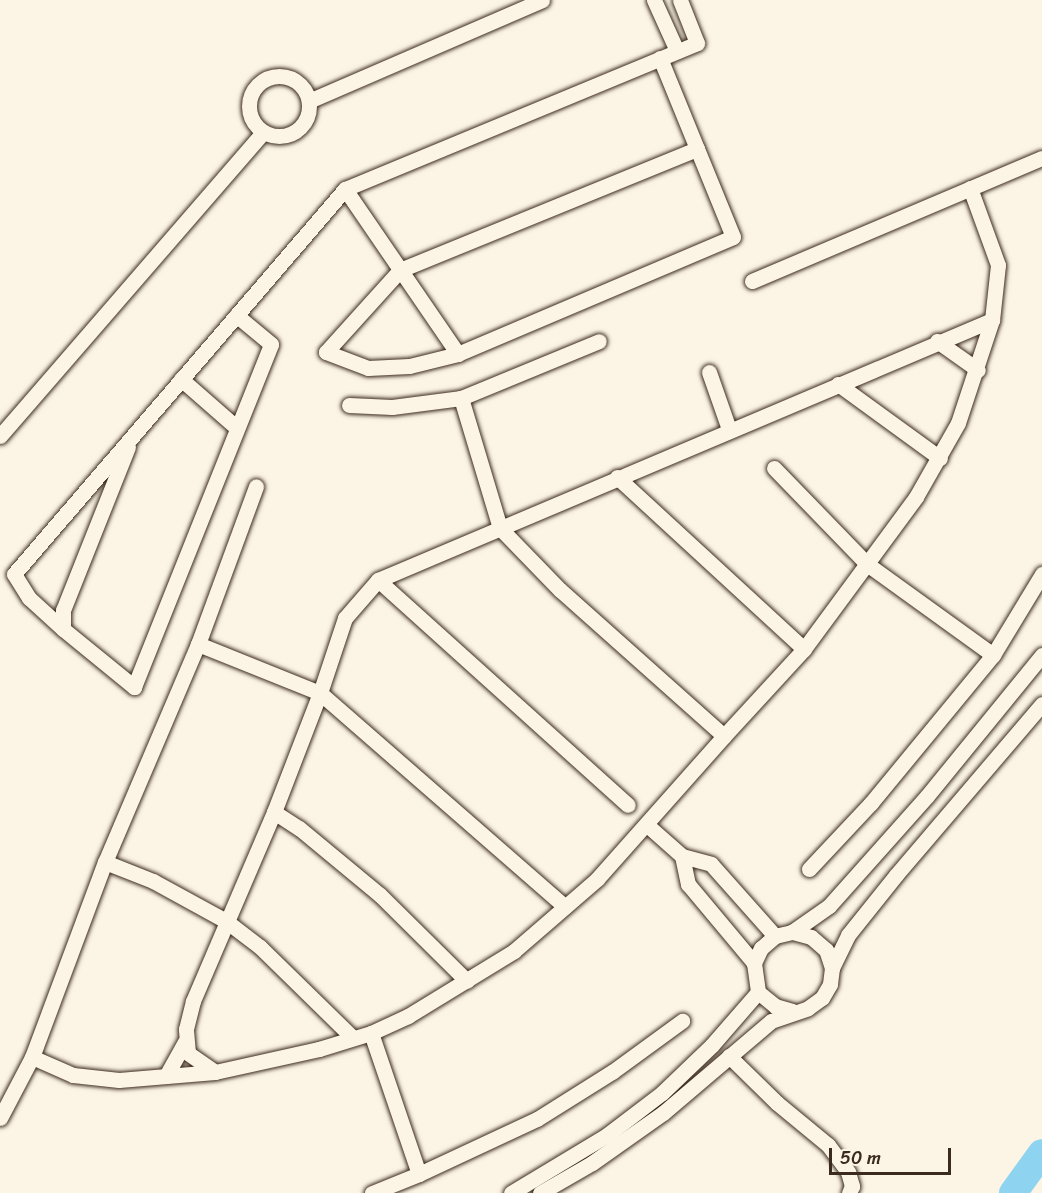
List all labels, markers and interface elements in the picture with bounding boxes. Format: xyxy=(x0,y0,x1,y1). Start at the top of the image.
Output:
scale bar xyxy=(832,1136,954,1174)
text: 50 m xyxy=(840,1142,881,1174)

